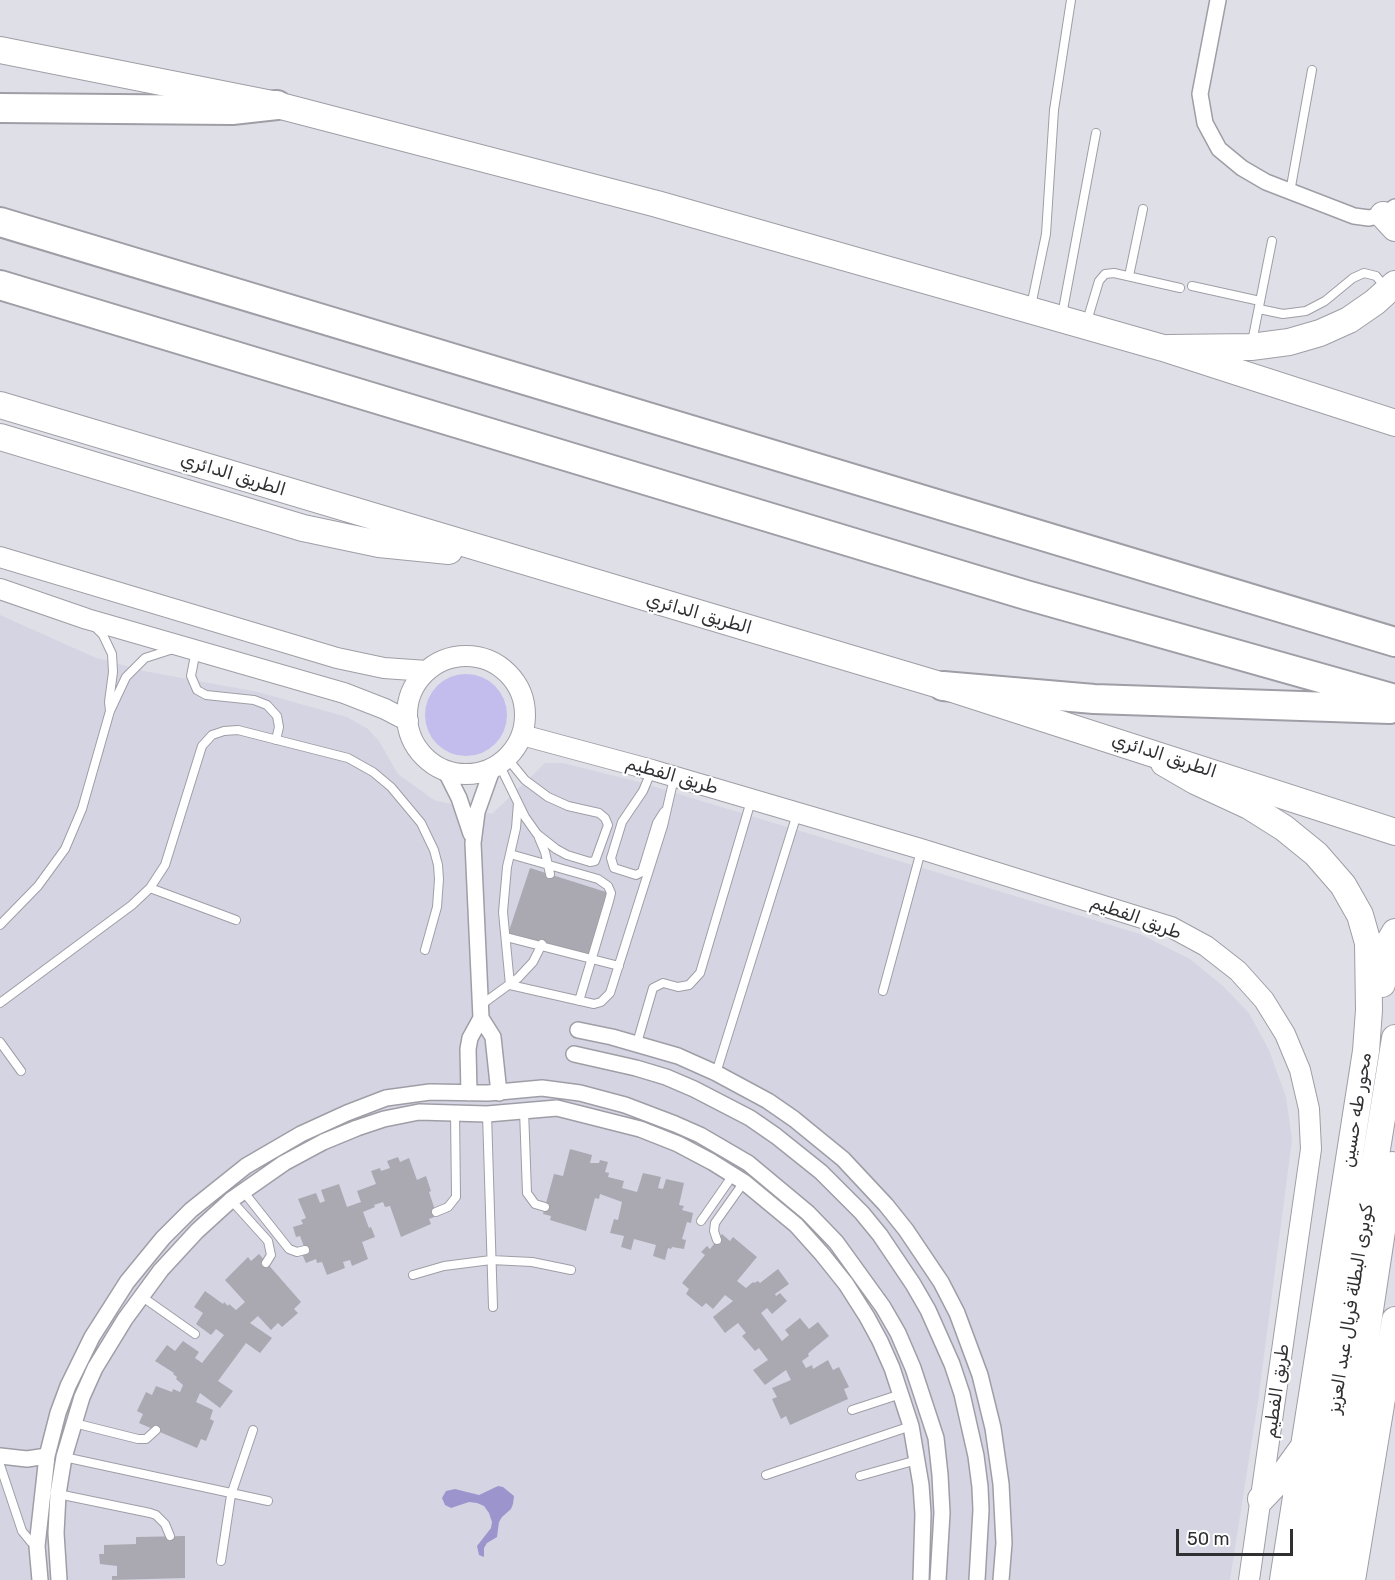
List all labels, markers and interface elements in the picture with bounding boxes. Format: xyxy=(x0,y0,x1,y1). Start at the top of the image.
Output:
street label: الطريق الدائري xyxy=(178,449,288,501)
street label: الطريق الدائري xyxy=(644,589,754,639)
street label: الطريق الدائري xyxy=(1109,729,1219,783)
street label: طريق الفطيم xyxy=(623,753,721,799)
street label: طريق الفطيم xyxy=(1088,892,1184,944)
street label: محور طه حسين xyxy=(1337,1051,1377,1169)
street label: كوبرى البطلة فريال عبد العزيز xyxy=(1324,1203,1378,1415)
street label: طريق الفطيم xyxy=(1260,1342,1294,1440)
scale bar xyxy=(1179,1517,1296,1555)
text: 50 m xyxy=(1187,1528,1230,1550)

